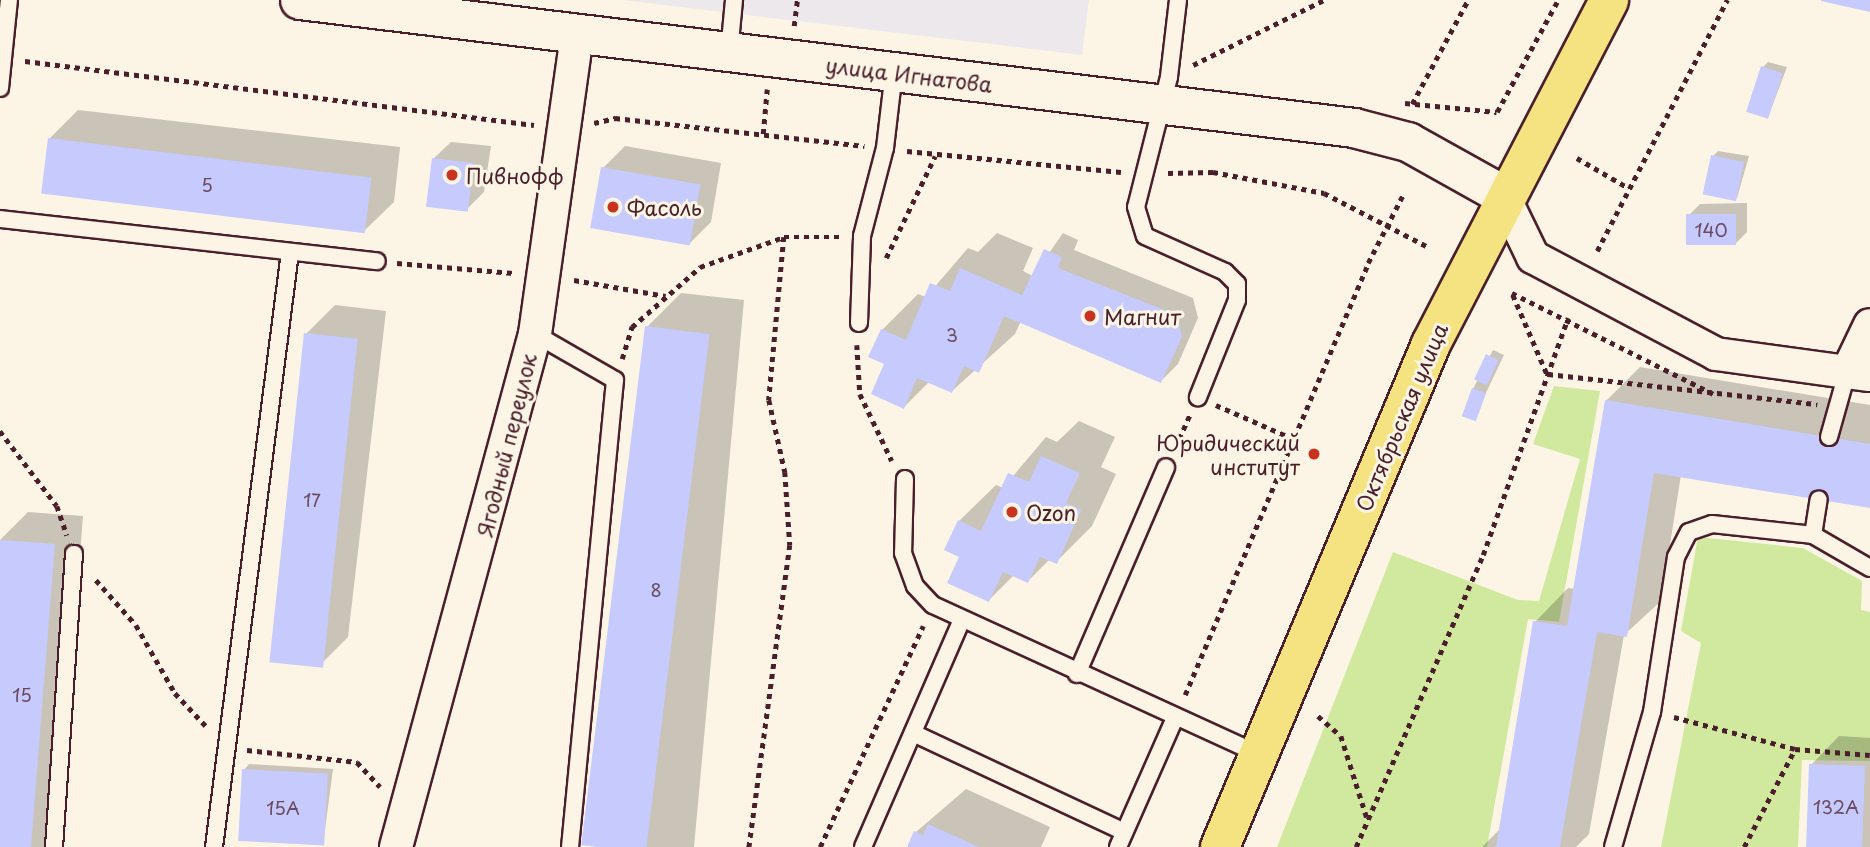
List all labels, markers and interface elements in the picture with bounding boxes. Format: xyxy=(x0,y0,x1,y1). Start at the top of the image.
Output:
street label: улица Игнатова xyxy=(824,51,994,97)
place label: Пивнофф xyxy=(466,162,564,188)
marker: Пивнофф xyxy=(444,167,460,183)
house number: 5 xyxy=(201,174,213,196)
place label: Фасоль xyxy=(627,194,702,220)
marker: Фасоль xyxy=(605,199,621,215)
house number: 140 xyxy=(1694,219,1728,241)
place label: Магнит xyxy=(1104,303,1181,329)
marker: Магнит xyxy=(1082,308,1098,324)
street label: Октябрьская улица xyxy=(1350,318,1452,516)
house number: 3 xyxy=(946,324,958,346)
street label: Ягодный переулок xyxy=(471,350,541,540)
place label: Юридический институт xyxy=(1156,429,1300,479)
marker: Юридический институт xyxy=(1306,446,1322,462)
house number: 17 xyxy=(303,489,321,511)
place label: Ozon xyxy=(1026,499,1076,525)
marker: Ozon xyxy=(1004,504,1020,520)
house number: 8 xyxy=(650,579,662,601)
house number: 15 xyxy=(12,684,32,706)
house number: 132А xyxy=(1813,796,1859,818)
house number: 15А xyxy=(266,797,300,819)

